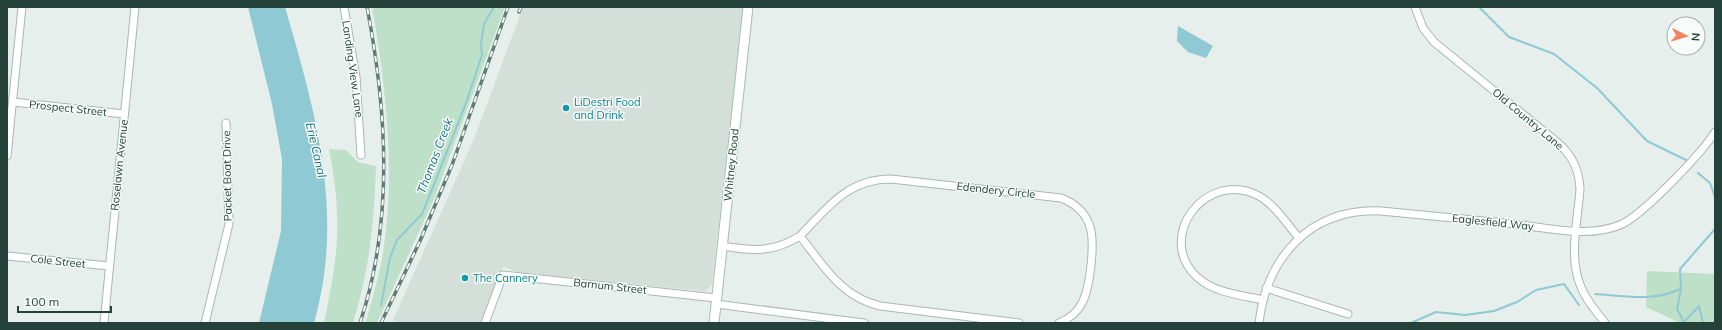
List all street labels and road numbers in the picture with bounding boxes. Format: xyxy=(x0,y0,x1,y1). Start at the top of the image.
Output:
street label: Landing View Lane xyxy=(339,20,367,118)
street label: Old Country Lane xyxy=(1490,85,1566,153)
street label: Prospect Street xyxy=(29,97,108,119)
street label: Roselawn Avenue xyxy=(107,119,131,211)
street label: Whitney Road xyxy=(720,128,742,202)
street label: Packet Boat Drive xyxy=(219,130,235,222)
street label: Edendery Circle xyxy=(956,179,1036,201)
street label: Eaglesfield Way xyxy=(1451,211,1535,233)
street label: Cole Street xyxy=(30,251,86,271)
street label: Barnum Street xyxy=(573,275,648,297)

